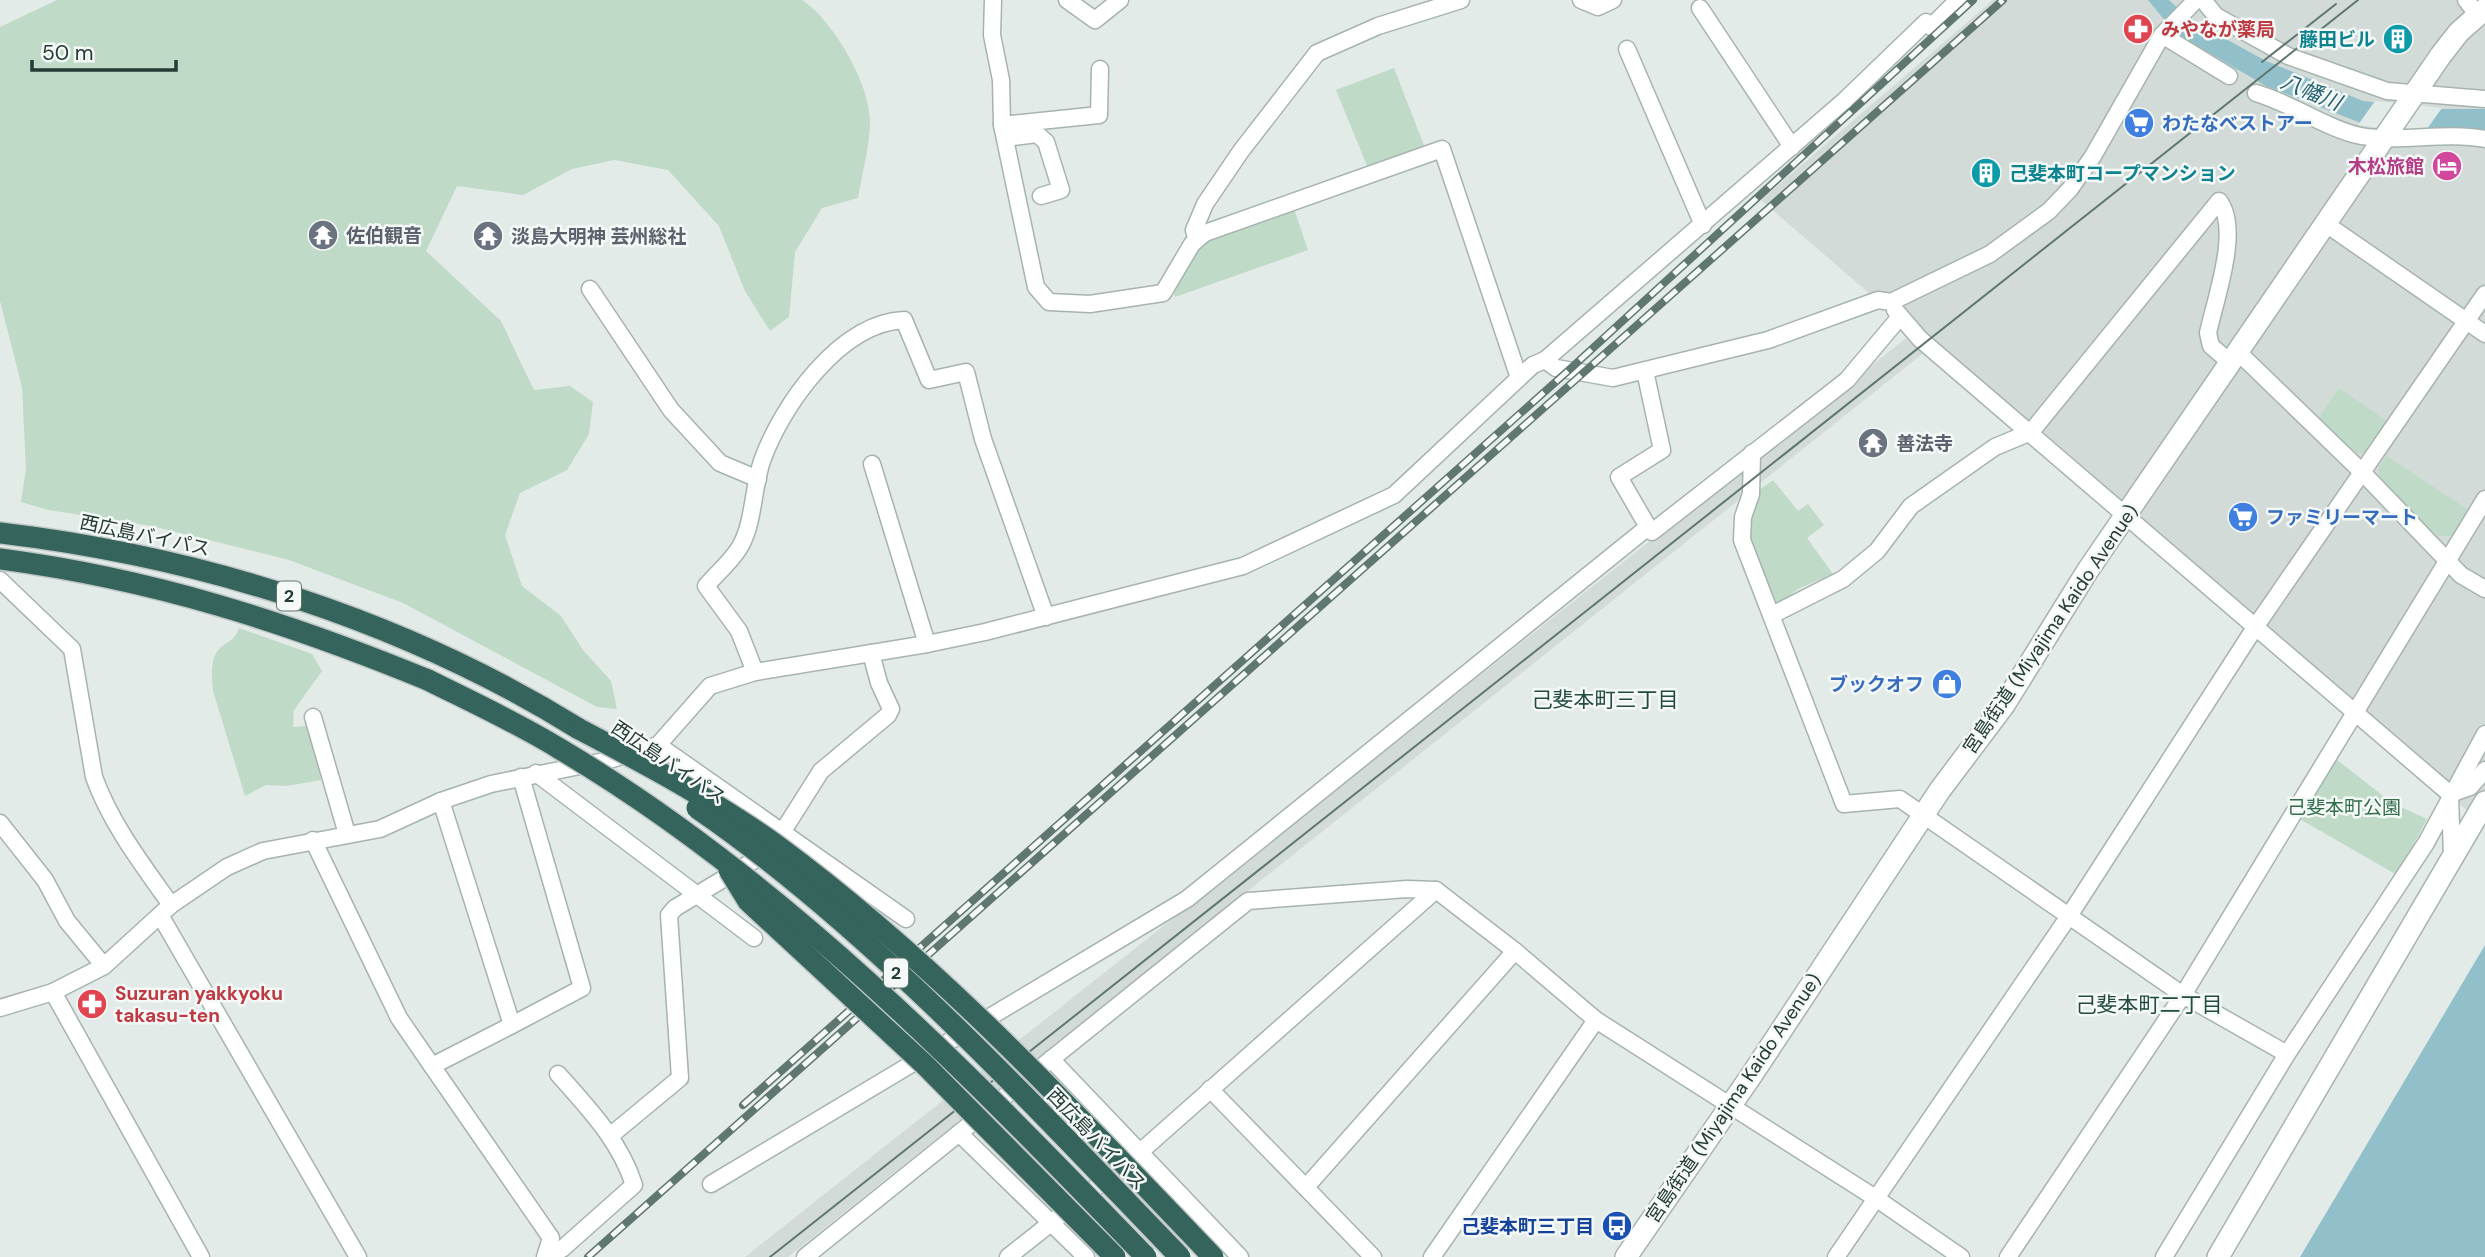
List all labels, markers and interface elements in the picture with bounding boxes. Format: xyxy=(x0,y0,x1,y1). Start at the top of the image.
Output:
pharmacy icon: みやなが薬局 xyxy=(2121,12,2155,46)
place label: みやなが薬局 xyxy=(2161,17,2275,42)
building icon: 藤田ビル xyxy=(2381,22,2415,56)
place label: 藤田ビル xyxy=(2299,27,2375,52)
scale bar xyxy=(32,28,175,72)
text: 50 m xyxy=(42,39,93,67)
water label: 八幡川 xyxy=(2277,67,2347,118)
supermarket icon: わたなべストアー xyxy=(2122,106,2156,140)
place label: わたなべストアー xyxy=(2162,111,2313,136)
hotel icon: 木松旅館 xyxy=(2430,149,2464,183)
place label: 木松旅館 xyxy=(2348,154,2424,179)
building icon: 己斐本町コープマンション xyxy=(1969,156,2003,190)
place label: 己斐本町コープマンション xyxy=(2009,161,2236,186)
temple icon: 佐伯観音 xyxy=(306,218,340,252)
temple icon: 淡島大明神 芸州総社 xyxy=(471,219,505,253)
place label: 佐伯観音 xyxy=(346,223,422,248)
place label: 淡島大明神 芸州総社 xyxy=(511,224,686,249)
temple icon: 善法寺 xyxy=(1856,426,1890,460)
place label: 善法寺 xyxy=(1896,431,1953,456)
street label: 宮島街道 (Miyajima Kaido Avenue) xyxy=(1957,500,2144,759)
supermarket icon: ファミリーマート xyxy=(2226,500,2260,534)
place label: ファミリーマート xyxy=(2266,505,2418,530)
street label: 西広島バイパス xyxy=(77,509,212,562)
road number: 2 xyxy=(277,582,301,610)
shop icon: ブックオフ xyxy=(1930,667,1964,701)
place label: ブックオフ xyxy=(1829,672,1924,697)
district label: 己斐本町三丁目 xyxy=(1532,686,1679,714)
street label: 西広島バイパス xyxy=(607,715,731,810)
park label: 己斐本町公園 xyxy=(2287,795,2401,820)
road number: 2 xyxy=(884,958,908,988)
street label: 宮島街道 (Miyajima Kaido Avenue) xyxy=(1640,969,1827,1228)
place label: Suzuran yakkyoku takasu-ten xyxy=(115,981,283,1028)
pharmacy icon: Suzuran yakkyoku takasu-ten xyxy=(75,987,109,1021)
district label: 己斐本町二丁目 xyxy=(2076,991,2223,1019)
street label: 西広島バイパス xyxy=(1042,1083,1152,1196)
bus stop icon: 己斐本町三丁目 xyxy=(1600,1209,1634,1243)
place label: 己斐本町三丁目 xyxy=(1461,1214,1594,1239)

